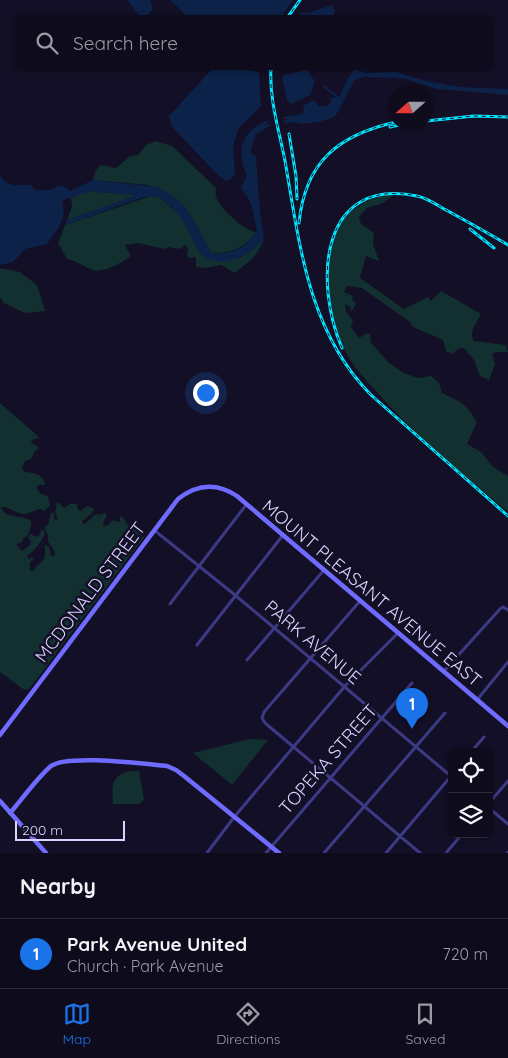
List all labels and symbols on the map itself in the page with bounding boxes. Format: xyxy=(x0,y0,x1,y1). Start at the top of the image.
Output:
north arrow xyxy=(388,85,433,130)
your location xyxy=(193,380,219,406)
street label: MOUNT PLEASANT AVENUE EAST xyxy=(258,494,486,692)
street label: MCDONALD STREET xyxy=(30,517,150,667)
street label: PARK AVENUE xyxy=(260,595,366,689)
pin: 1 xyxy=(396,688,428,729)
street label: TOPEKA STREET xyxy=(274,699,382,819)
scale bar xyxy=(15,818,125,841)

